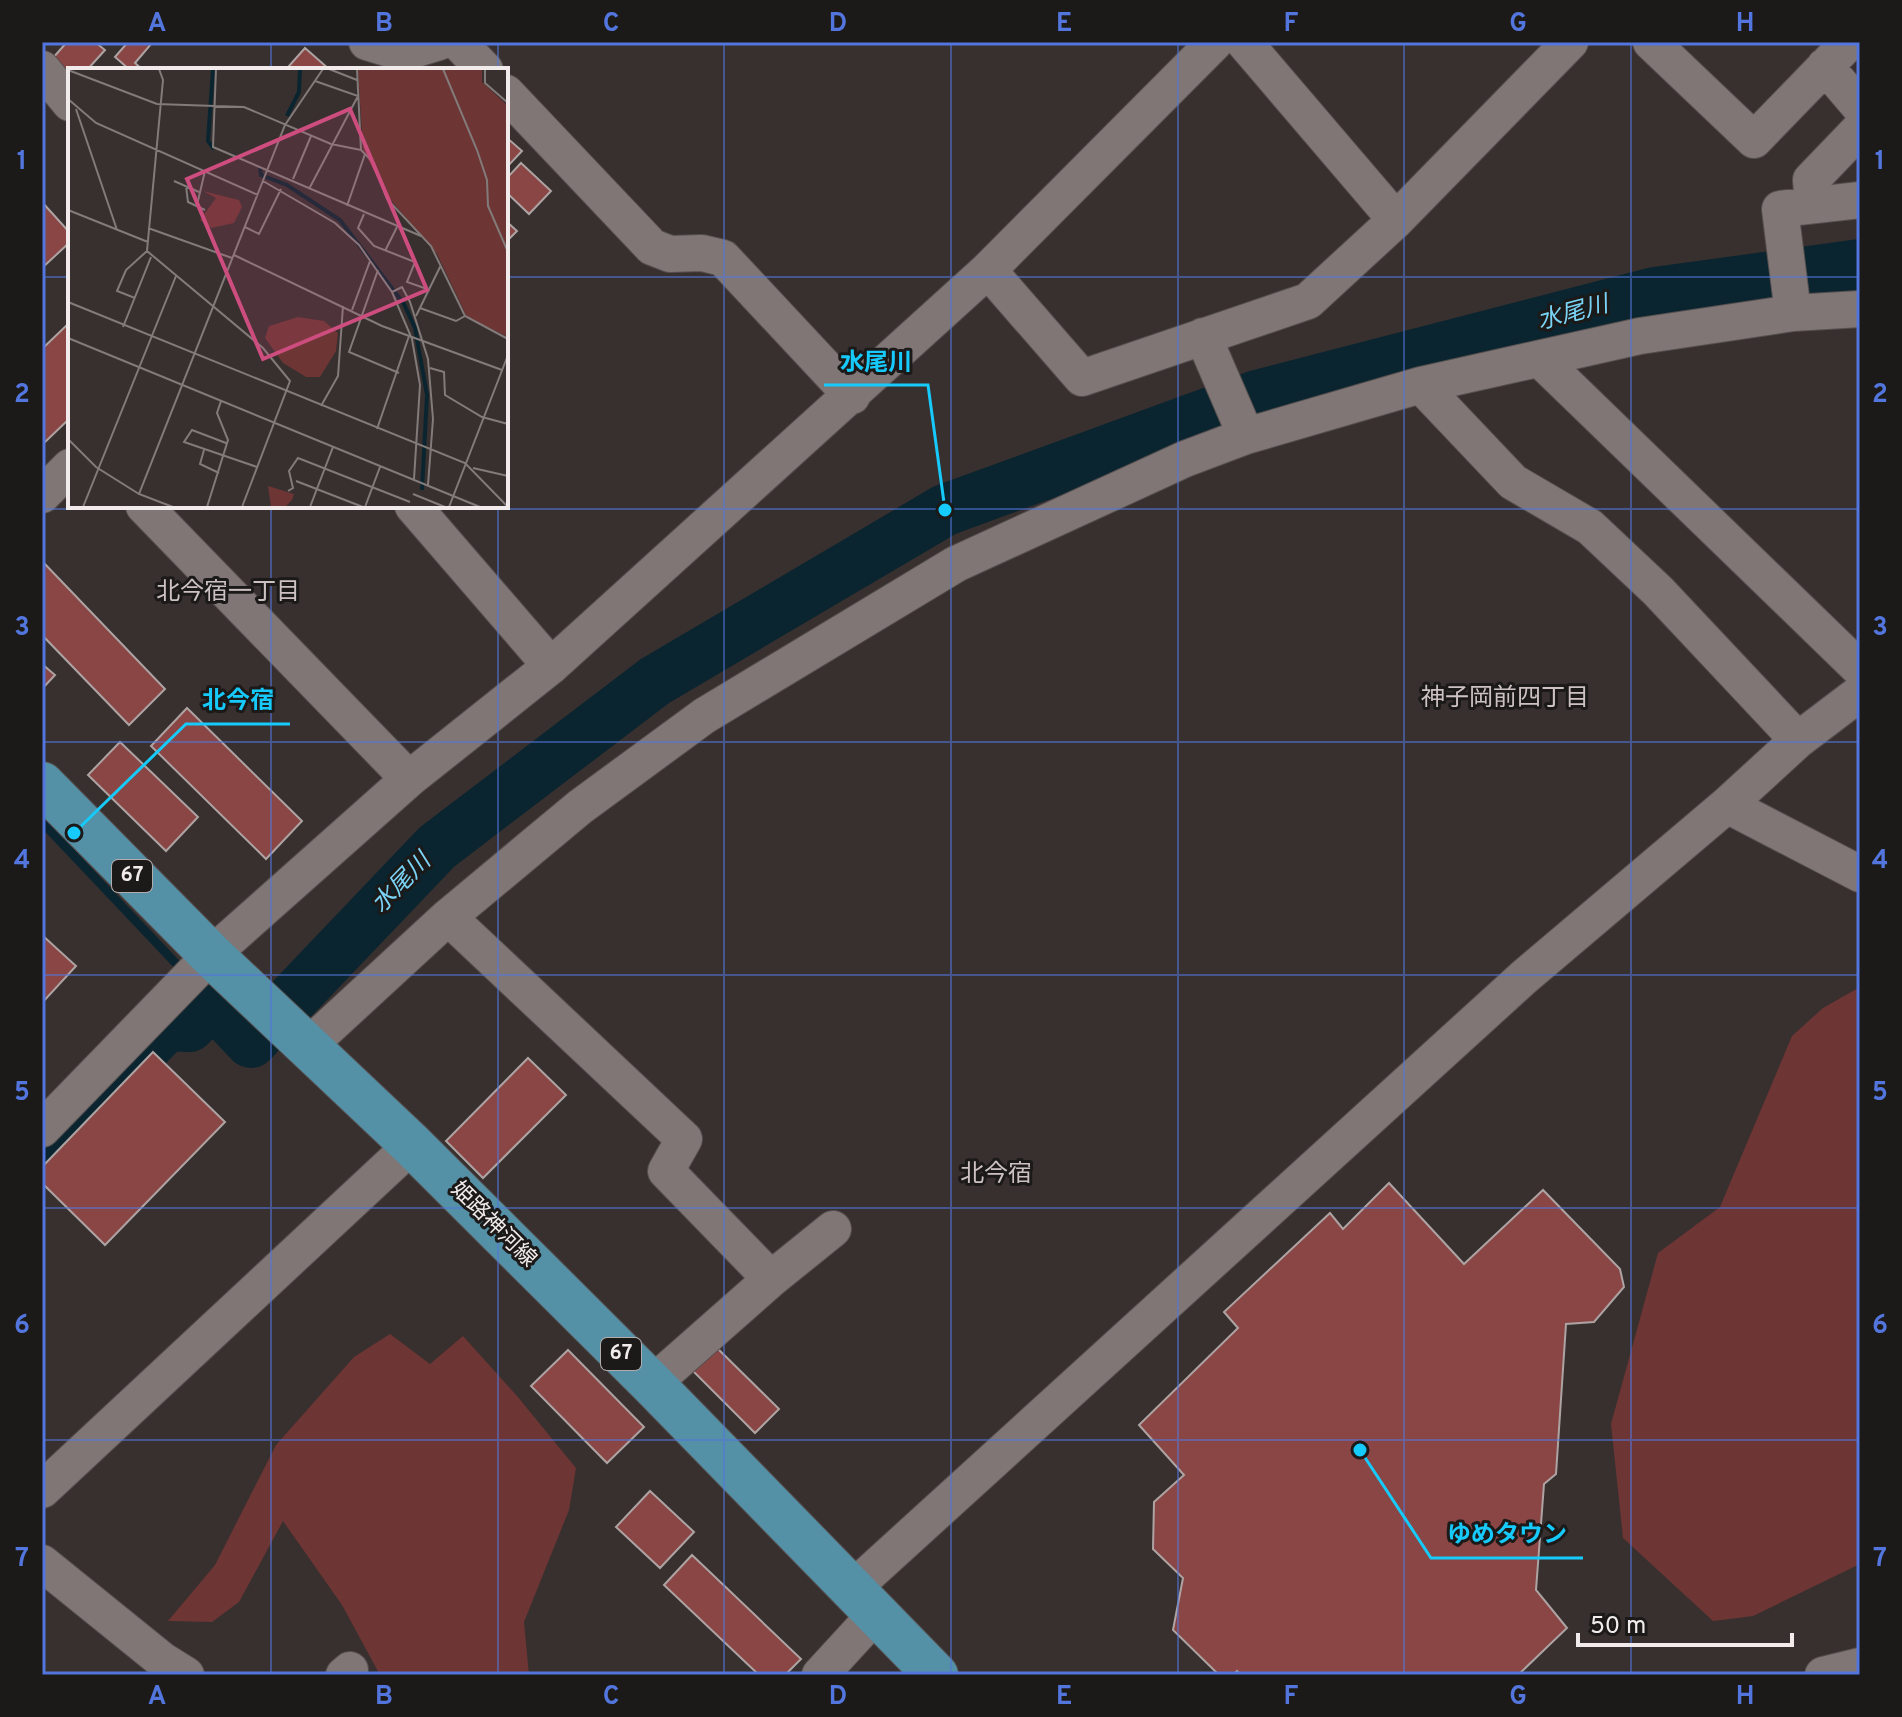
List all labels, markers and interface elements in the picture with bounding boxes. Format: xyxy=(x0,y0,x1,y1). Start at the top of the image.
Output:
text: A xyxy=(148,8,166,41)
text: B xyxy=(375,8,393,41)
text: C xyxy=(603,8,619,41)
text: D xyxy=(829,8,847,41)
text: E xyxy=(1056,8,1072,41)
text: F xyxy=(1284,8,1299,41)
text: G xyxy=(1509,8,1527,41)
text: H xyxy=(1736,8,1754,41)
inset map xyxy=(68,68,508,508)
text: 1 xyxy=(17,146,27,179)
text: 1 xyxy=(1875,146,1885,179)
water label: 水尾川 xyxy=(1534,289,1615,338)
callout: 水尾川 xyxy=(824,337,928,385)
text: 水尾川 xyxy=(840,349,912,379)
text: 2 xyxy=(14,379,30,412)
text: 2 xyxy=(1872,379,1888,412)
district label: 北今宿一丁目 xyxy=(156,578,300,608)
text: 3 xyxy=(14,612,30,645)
text: 3 xyxy=(1872,612,1888,645)
callout: 北今宿 xyxy=(186,676,290,724)
district label: 神子岡前四丁目 xyxy=(1421,684,1589,714)
text: 北今宿 xyxy=(202,687,274,717)
text: 4 xyxy=(14,845,30,878)
text: 4 xyxy=(1872,845,1888,878)
water label: 水尾川 xyxy=(366,846,440,920)
road number: 67 xyxy=(112,860,152,892)
text: 5 xyxy=(14,1077,30,1110)
text: 5 xyxy=(1872,1077,1888,1110)
district label: 北今宿 xyxy=(960,1160,1032,1190)
street label: 姫路神河線 xyxy=(445,1177,541,1273)
text: 6 xyxy=(14,1310,30,1343)
text: 6 xyxy=(1872,1310,1888,1343)
road number: 67 xyxy=(601,1338,641,1370)
callout: ゆめタウン xyxy=(1431,1510,1583,1558)
text: ゆめタウン xyxy=(1447,1521,1567,1551)
text: 7 xyxy=(15,1543,29,1576)
text: 7 xyxy=(1873,1543,1887,1576)
scale bar xyxy=(1578,1597,1792,1647)
text: 50 m xyxy=(1590,1612,1646,1642)
text: A xyxy=(148,1681,166,1714)
text: B xyxy=(375,1681,393,1714)
text: C xyxy=(603,1681,619,1714)
text: D xyxy=(829,1681,847,1714)
text: E xyxy=(1056,1681,1072,1714)
text: F xyxy=(1284,1681,1299,1714)
text: G xyxy=(1509,1681,1527,1714)
text: H xyxy=(1736,1681,1754,1714)

